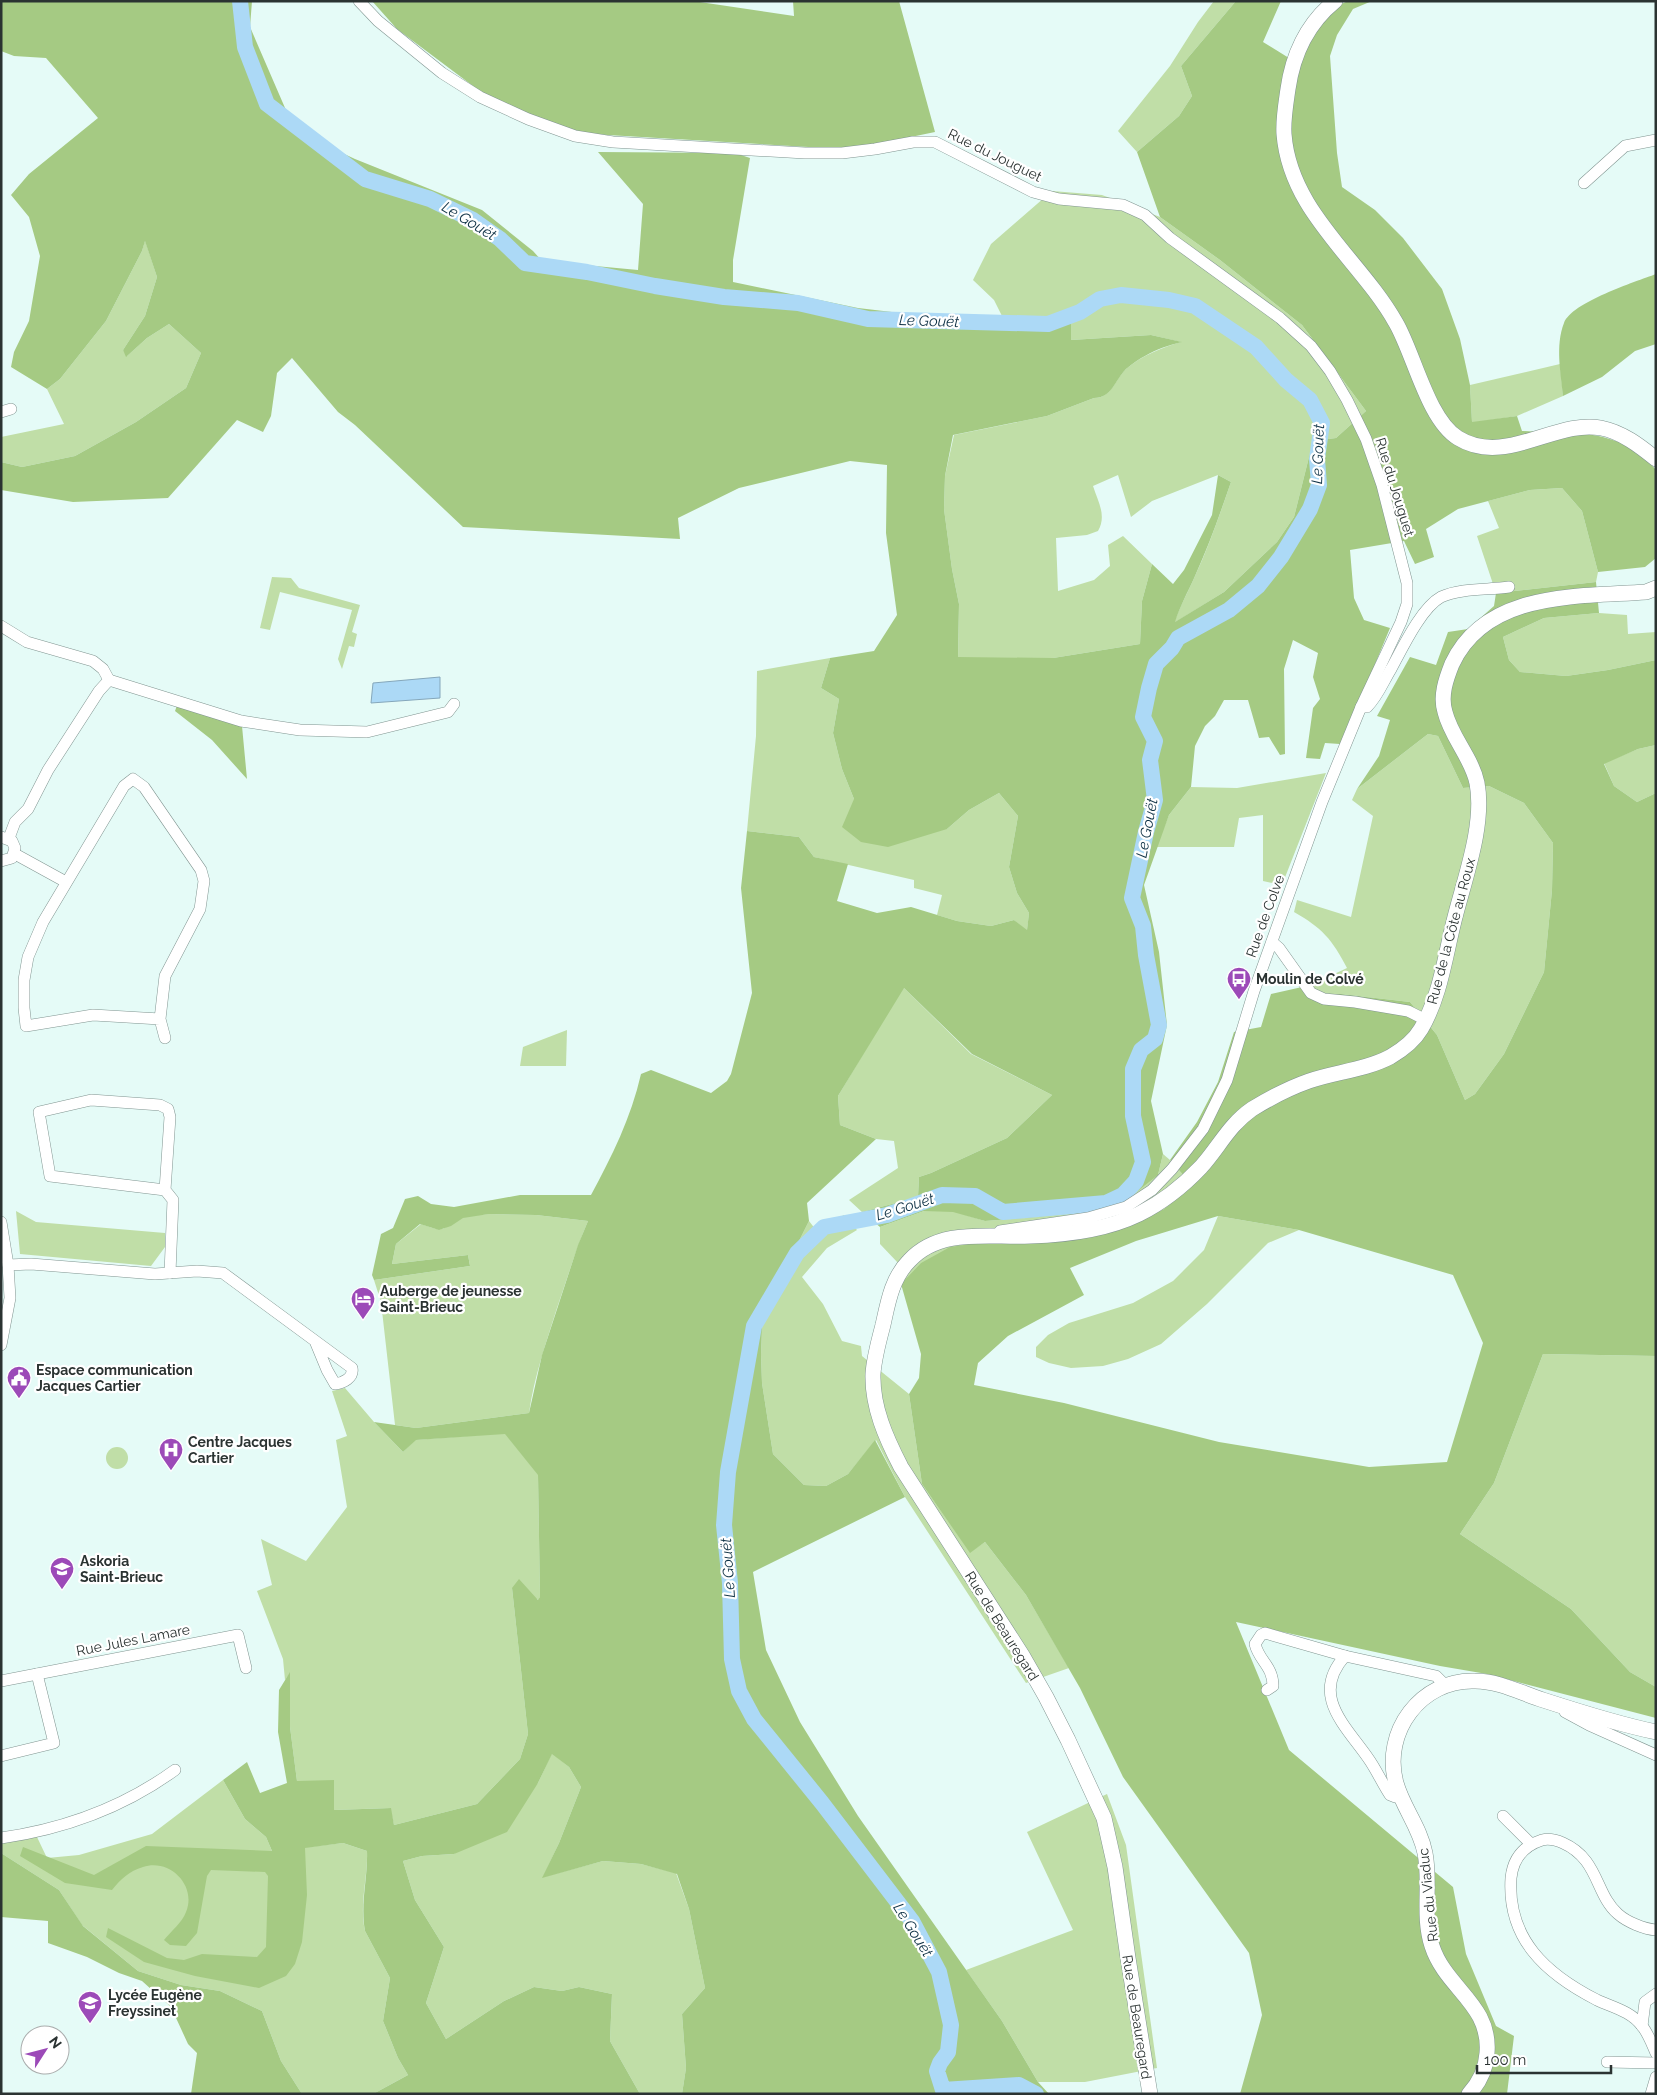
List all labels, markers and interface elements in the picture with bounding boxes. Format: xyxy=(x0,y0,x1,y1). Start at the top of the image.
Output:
street label: Rue du Jouguet xyxy=(945,125,1045,185)
water label: Le Gouët xyxy=(439,198,499,244)
water label: Le Gouët xyxy=(899,311,959,331)
water label: Le Gouët xyxy=(1308,424,1328,484)
street label: Rue du Jouguet xyxy=(1372,436,1418,539)
water label: Le Gouët xyxy=(1132,797,1162,859)
street label: Rue de la Côte au Roux xyxy=(1424,856,1478,1006)
street label: Rue de Colve xyxy=(1243,873,1287,959)
bus stop icon: Moulin de Colvé xyxy=(1226,966,1252,1000)
place label: Moulin de Colvé xyxy=(1256,971,1364,987)
water label: Le Gouët xyxy=(874,1190,936,1224)
place label: Auberge de jeunesse Saint-Brieuc xyxy=(380,1283,522,1315)
hotel icon: Auberge de jeunesse Saint-Brieuc xyxy=(350,1286,376,1320)
place label: Espace communication Jacques Cartier xyxy=(36,1362,193,1394)
public building icon: Espace communication Jacques Cartier xyxy=(6,1365,32,1399)
place label: Centre Jacques Cartier xyxy=(188,1434,292,1466)
hospital icon: Centre Jacques Cartier xyxy=(158,1437,184,1471)
water label: Le Gouët xyxy=(717,1537,739,1599)
place label: Askoria Saint-Brieuc xyxy=(80,1553,163,1585)
school or university icon: Askoria Saint-Brieuc xyxy=(49,1556,75,1590)
street label: Rue de Beauregard xyxy=(962,1568,1042,1684)
street label: Rue Jules Lamare xyxy=(75,1621,191,1659)
street label: Rue du Viaduc xyxy=(1415,1847,1441,1943)
water label: Le Gouët xyxy=(889,1900,937,1960)
street label: Rue de Beauregard xyxy=(1119,1954,1155,2080)
place label: Lycée Eugène Freyssinet xyxy=(108,1987,202,2019)
school or university icon: Lycée Eugène Freyssinet xyxy=(77,1990,103,2024)
north arrow xyxy=(20,2025,70,2075)
text: N xyxy=(46,2033,65,2051)
scale bar xyxy=(1477,2042,1611,2074)
text: 100 m xyxy=(1484,2051,1526,2069)

